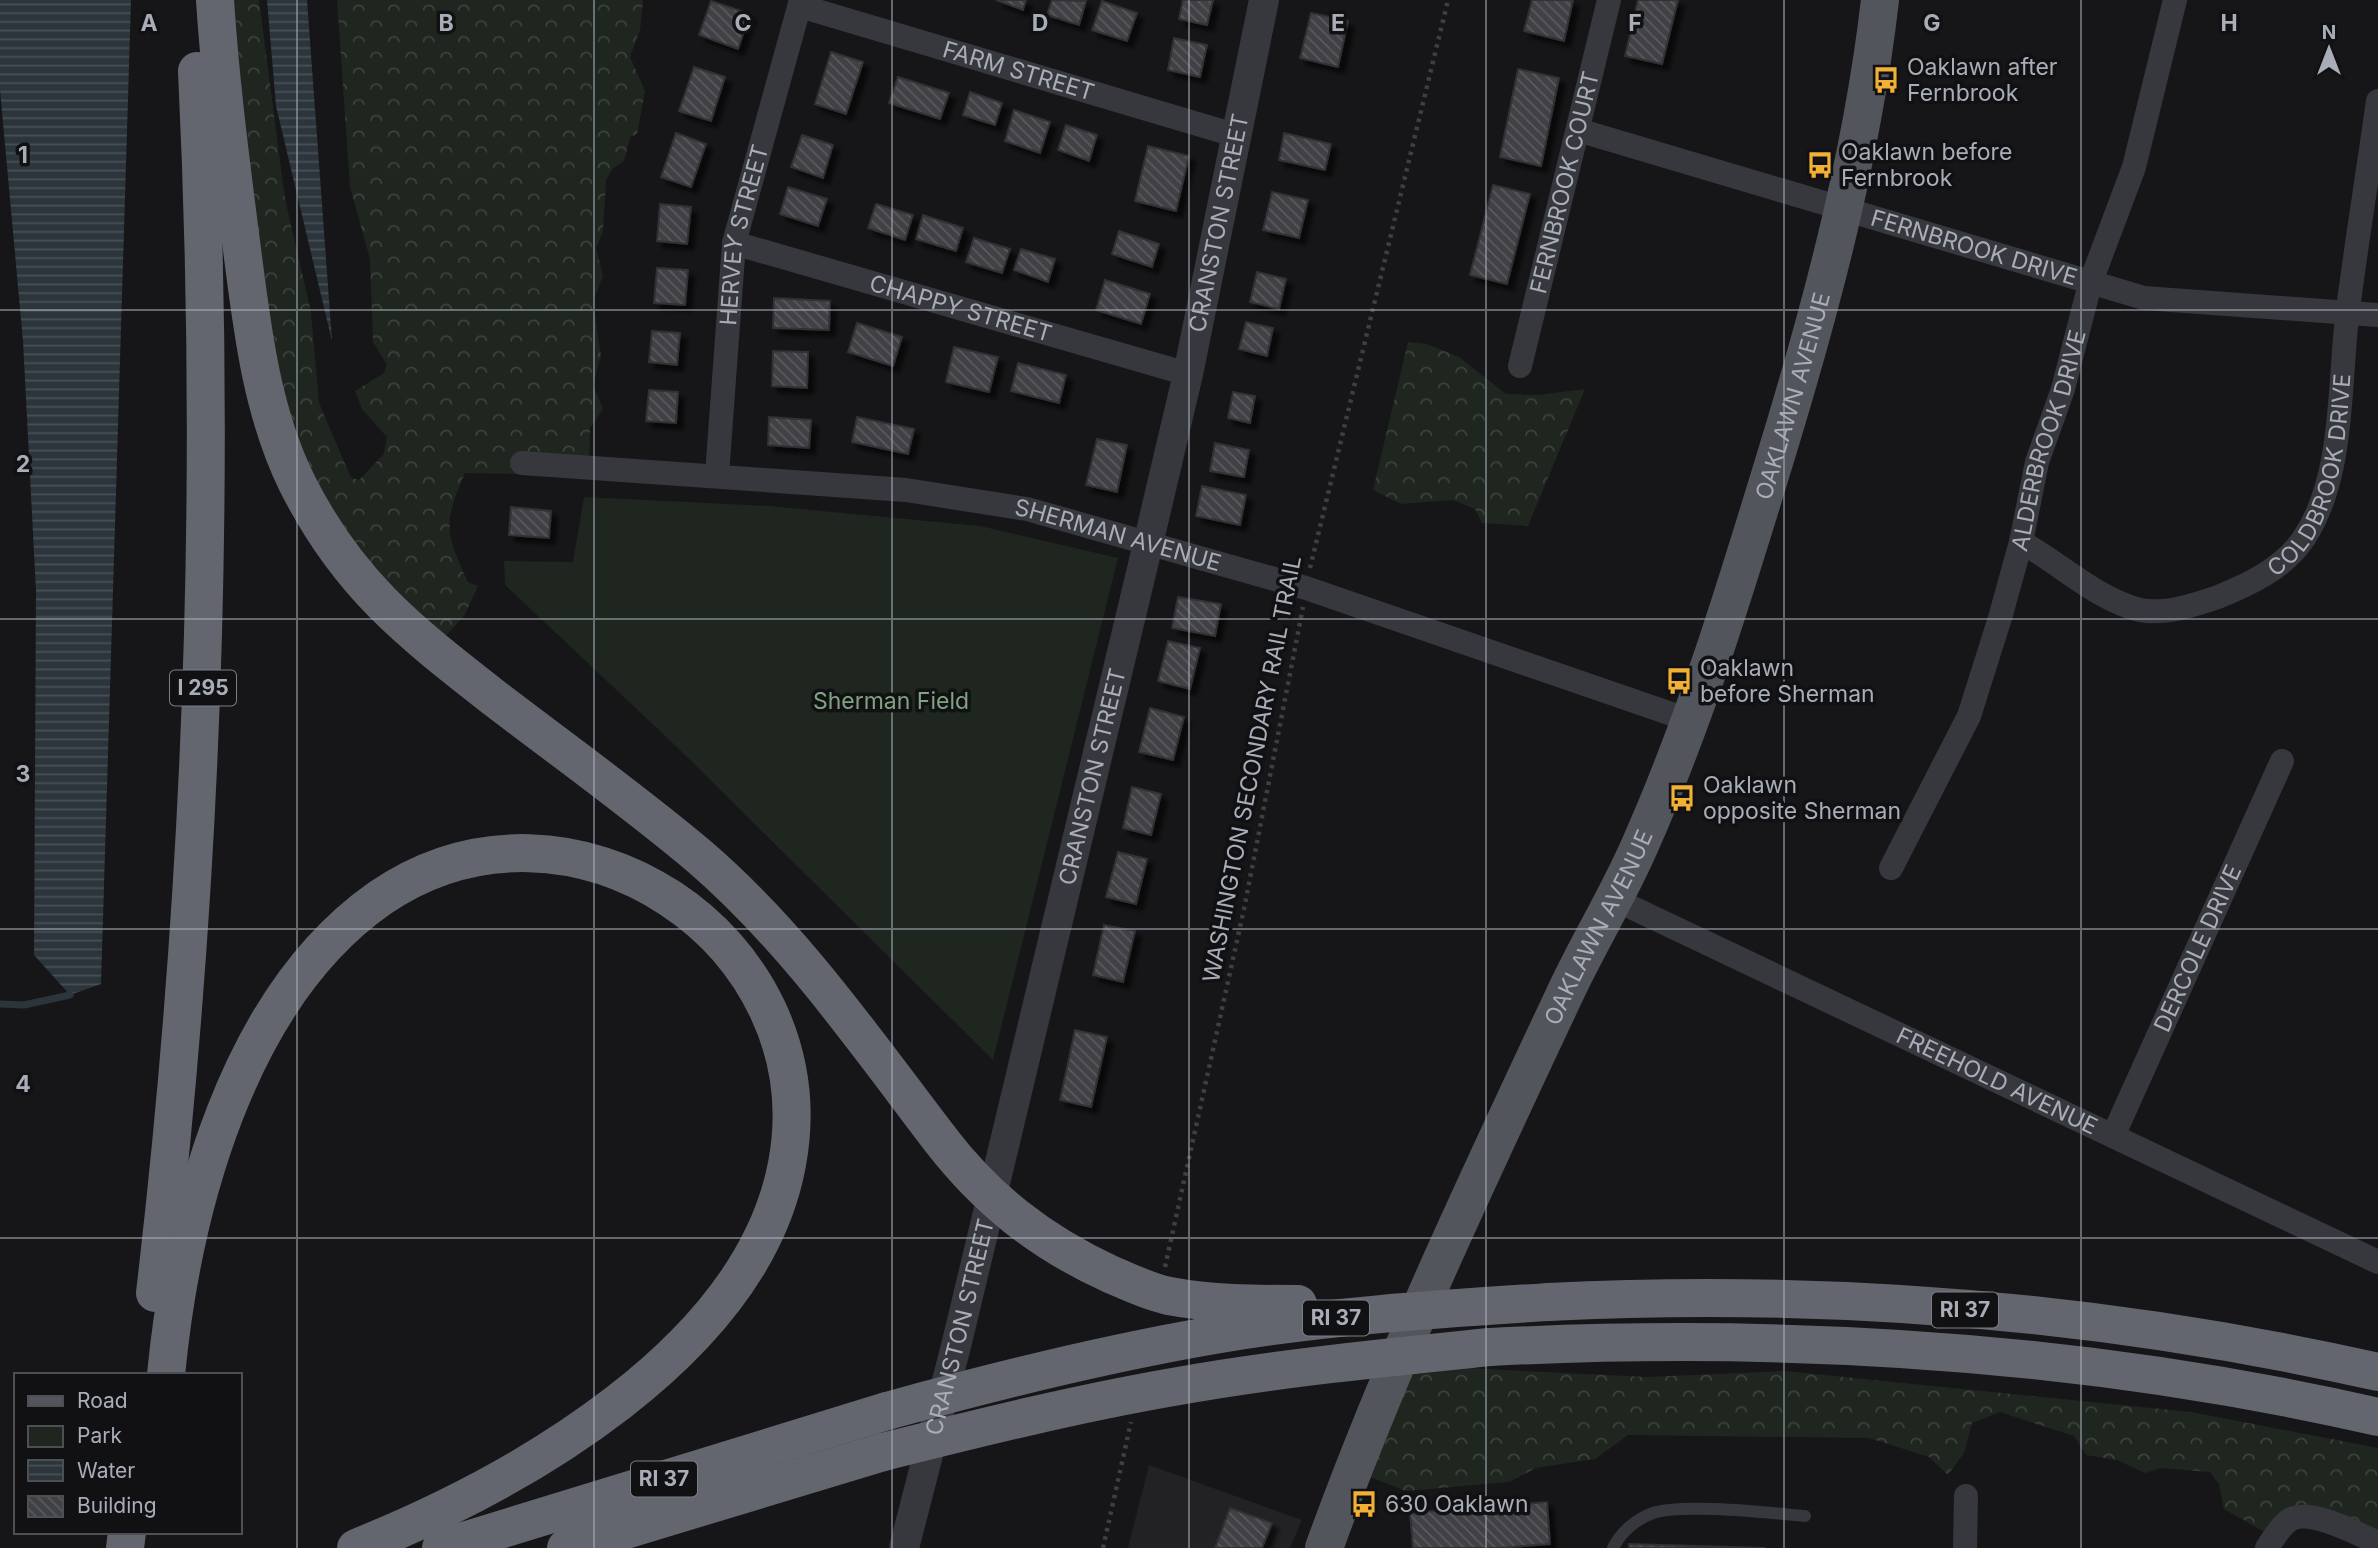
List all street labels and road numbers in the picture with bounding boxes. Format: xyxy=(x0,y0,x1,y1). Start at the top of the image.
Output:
street label: FARM STREET xyxy=(940,35,1098,107)
street label: FERNBROOK COURT xyxy=(1524,68,1605,296)
street label: CRANSTON STREET xyxy=(1183,111,1255,335)
street label: HERVEY STREET xyxy=(714,142,774,326)
street label: FERNBROOK DRIVE xyxy=(1867,204,2080,291)
street label: CHAPPY STREET xyxy=(866,269,1055,348)
street label: OAKLAWN AVENUE xyxy=(1749,289,1836,503)
street label: ALDERBROOK DRIVE xyxy=(2005,327,2092,554)
street label: COLDBROOK DRIVE xyxy=(2262,373,2356,582)
street label: SHERMAN AVENUE xyxy=(1013,493,1224,577)
street label: WASHINGTON SECONDARY RAIL TRAIL xyxy=(1197,553,1307,985)
street label: CRANSTON STREET xyxy=(1053,665,1132,888)
road number: I 295 xyxy=(170,670,236,706)
street label: OAKLAWN AVENUE xyxy=(1538,826,1659,1029)
street label: DERCOLE DRIVE xyxy=(2148,860,2247,1036)
street label: FREEHOLD AVENUE xyxy=(1892,1021,2102,1141)
street label: CRANSTON STREET xyxy=(920,1216,1000,1438)
road number: RI 37 xyxy=(1932,1292,1998,1328)
road number: RI 37 xyxy=(1303,1300,1369,1336)
road number: RI 37 xyxy=(631,1462,697,1496)

